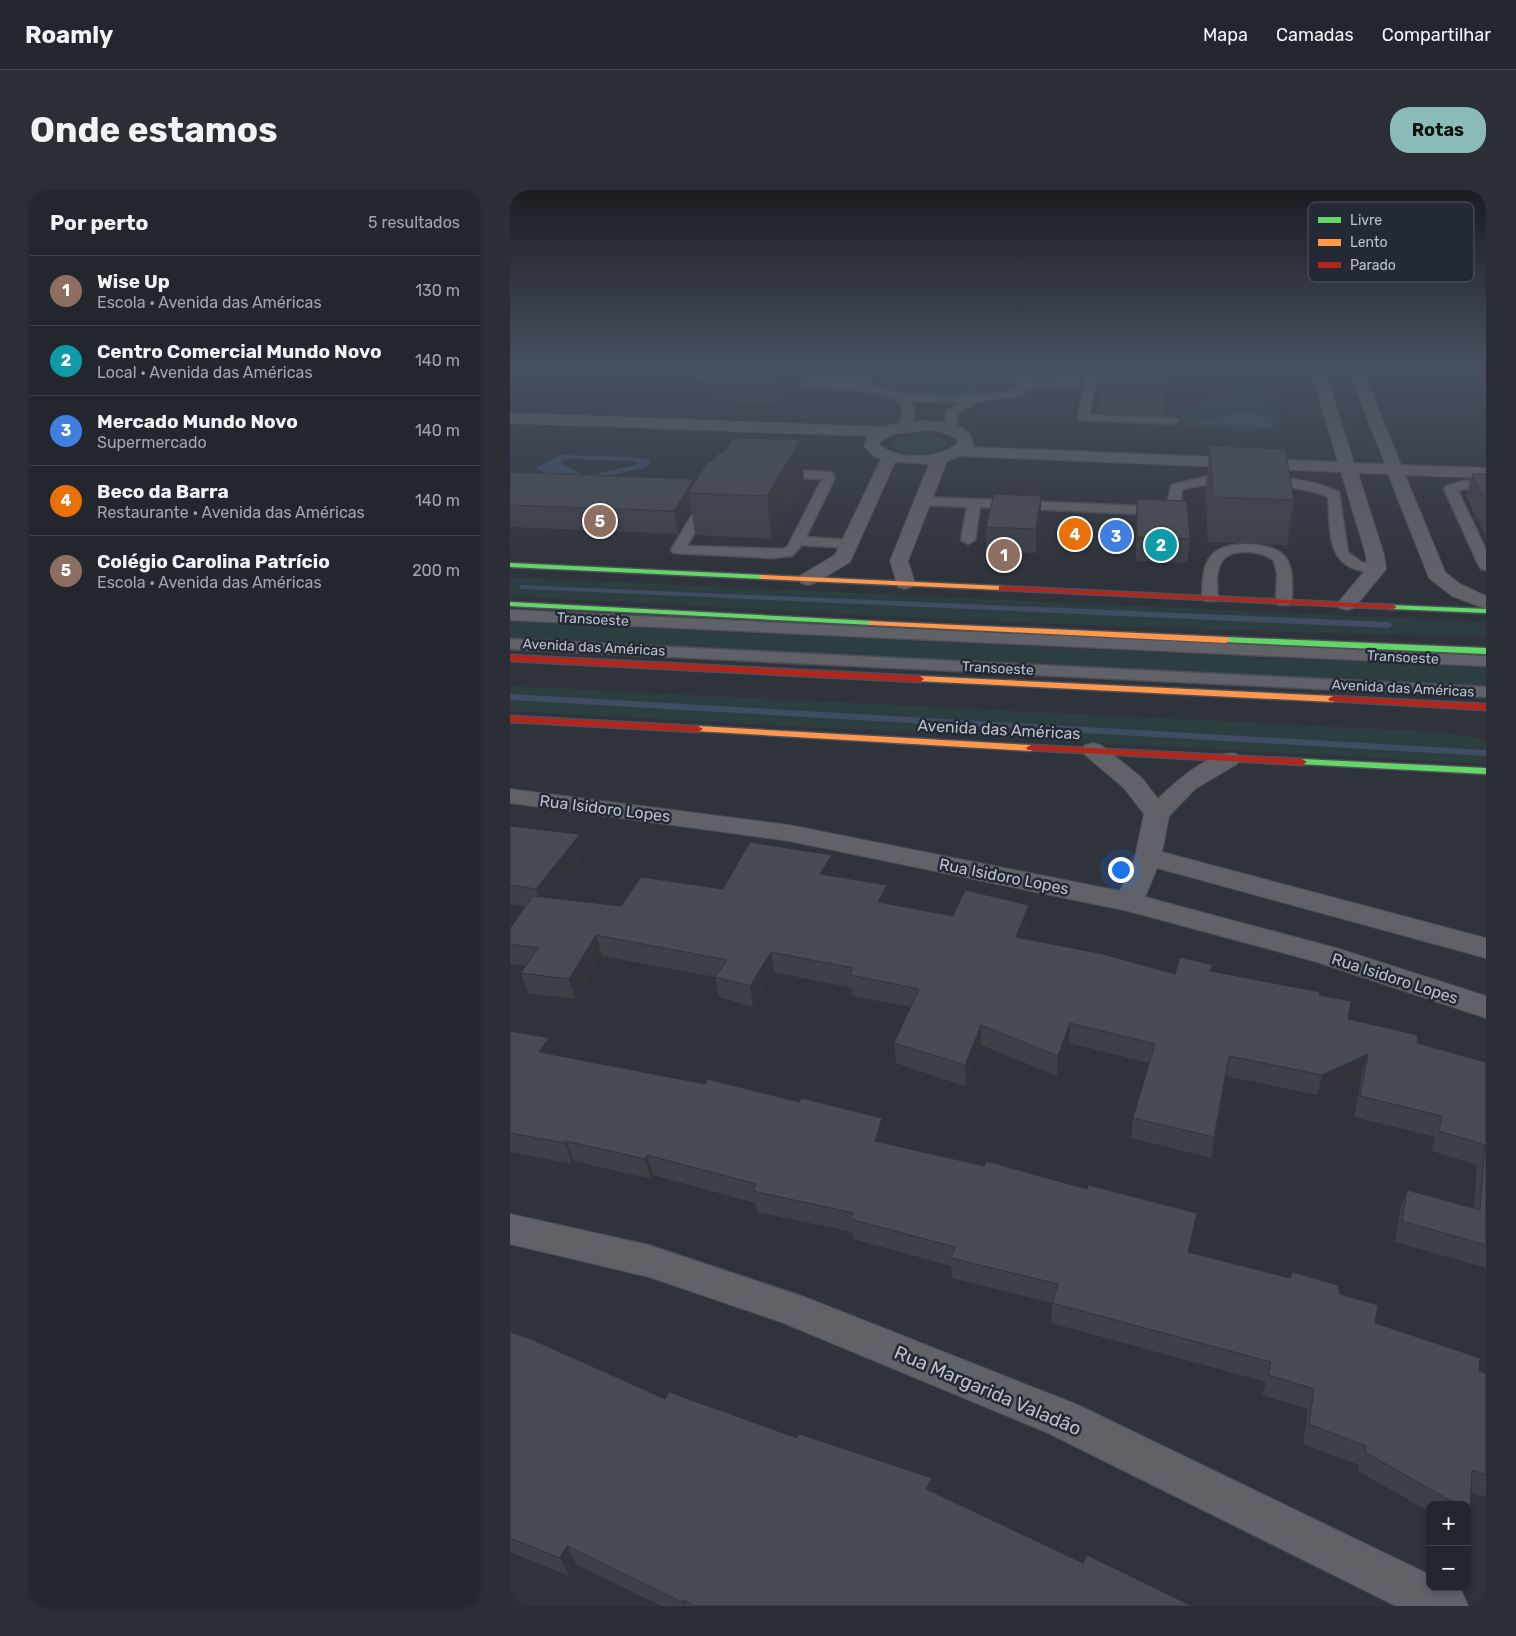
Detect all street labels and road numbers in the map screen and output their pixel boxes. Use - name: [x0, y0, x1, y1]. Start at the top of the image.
- street label: Transoeste: [557, 609, 629, 630]
- street label: Avenida das Américas: [522, 635, 666, 660]
- street label: Transoeste: [1367, 647, 1439, 668]
- street label: Transoeste: [962, 658, 1034, 679]
- street label: Avenida das Américas: [1331, 676, 1475, 701]
- street label: Avenida das Américas: [917, 716, 1081, 743]
- street label: Rua Isidoro Lopes: [538, 791, 671, 826]
- street label: Rua Isidoro Lopes: [937, 855, 1070, 898]
- street label: Rua Isidoro Lopes: [1329, 949, 1460, 1008]
- street label: Rua Margarida Valadão: [891, 1341, 1085, 1440]

